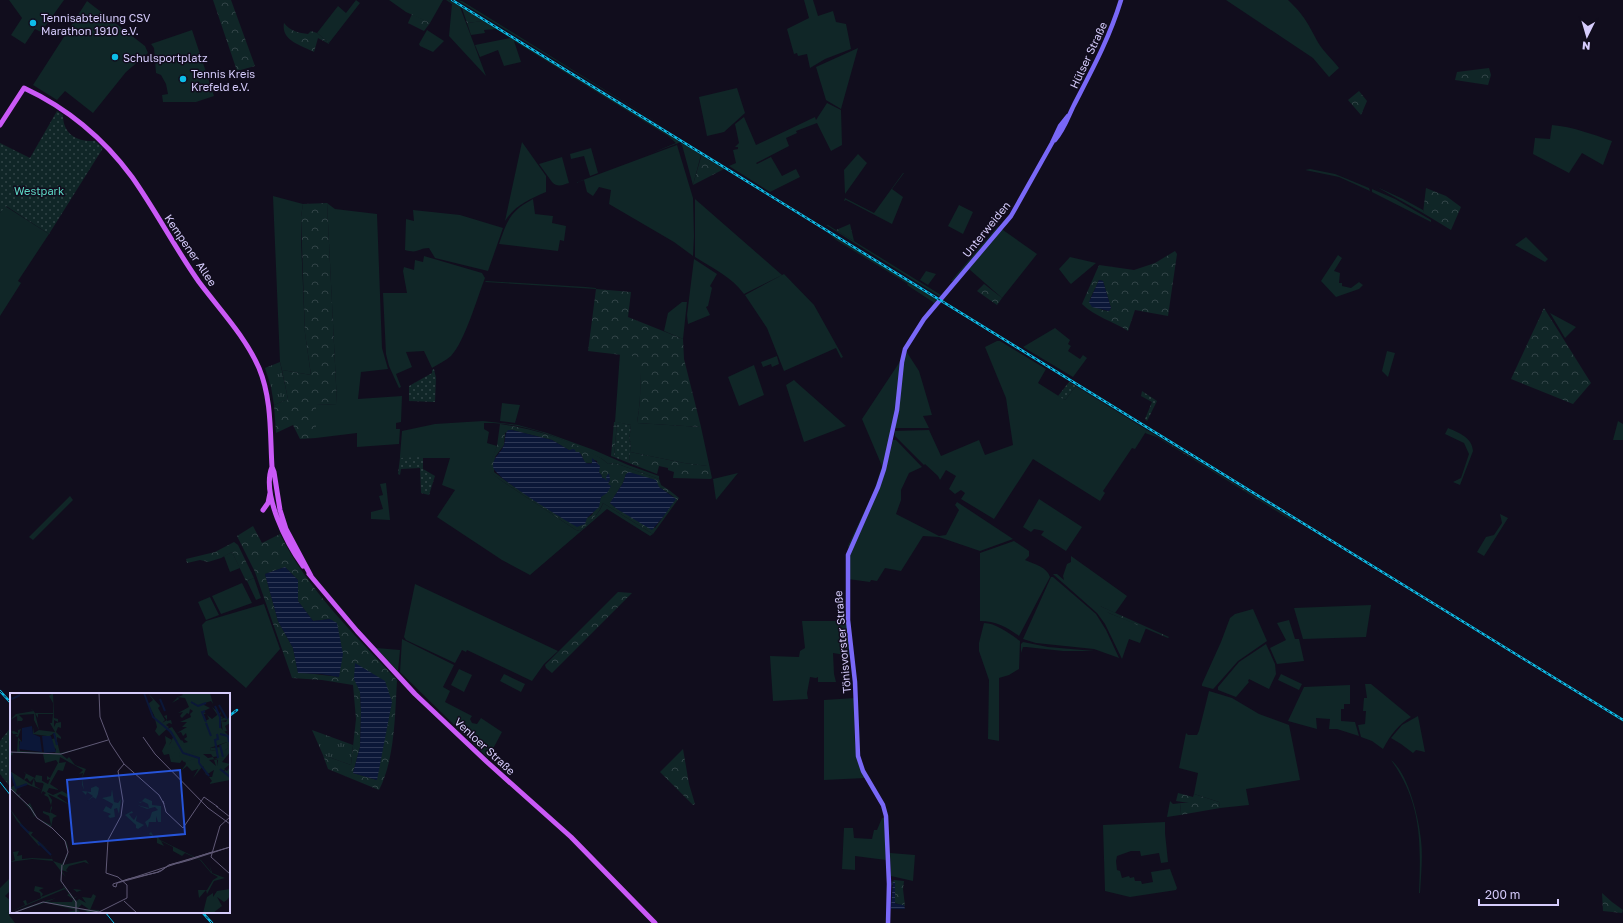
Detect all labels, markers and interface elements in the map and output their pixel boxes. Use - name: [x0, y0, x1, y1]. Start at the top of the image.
- place label: Tennisabteilung CSV Marathon 1910 e.V.: [41, 11, 151, 37]
- north arrow: [1567, 16, 1607, 56]
- marker: Tennisabteilung CSV Marathon 1910 e.V.: [28, 18, 38, 28]
- street label: Hülser Straße: [1067, 20, 1109, 90]
- text: N: [1581, 40, 1591, 53]
- place label: Schulsportplatz: [123, 51, 208, 64]
- marker: Schulsportplatz: [110, 52, 120, 62]
- place label: Tennis Kreis Krefeld e.V.: [191, 67, 255, 93]
- marker: Tennis Kreis Krefeld e.V.: [178, 74, 188, 84]
- park label: Westpark: [14, 184, 64, 197]
- street label: Unterweiden: [960, 198, 1012, 260]
- street label: Kempener Allee: [162, 212, 220, 288]
- street label: Tönisvorster Straße: [831, 590, 853, 694]
- inset map: [10, 693, 230, 913]
- street label: Venloer Straße: [452, 715, 518, 777]
- scale bar: [1479, 881, 1558, 907]
- text: 200 m: [1485, 887, 1520, 902]

